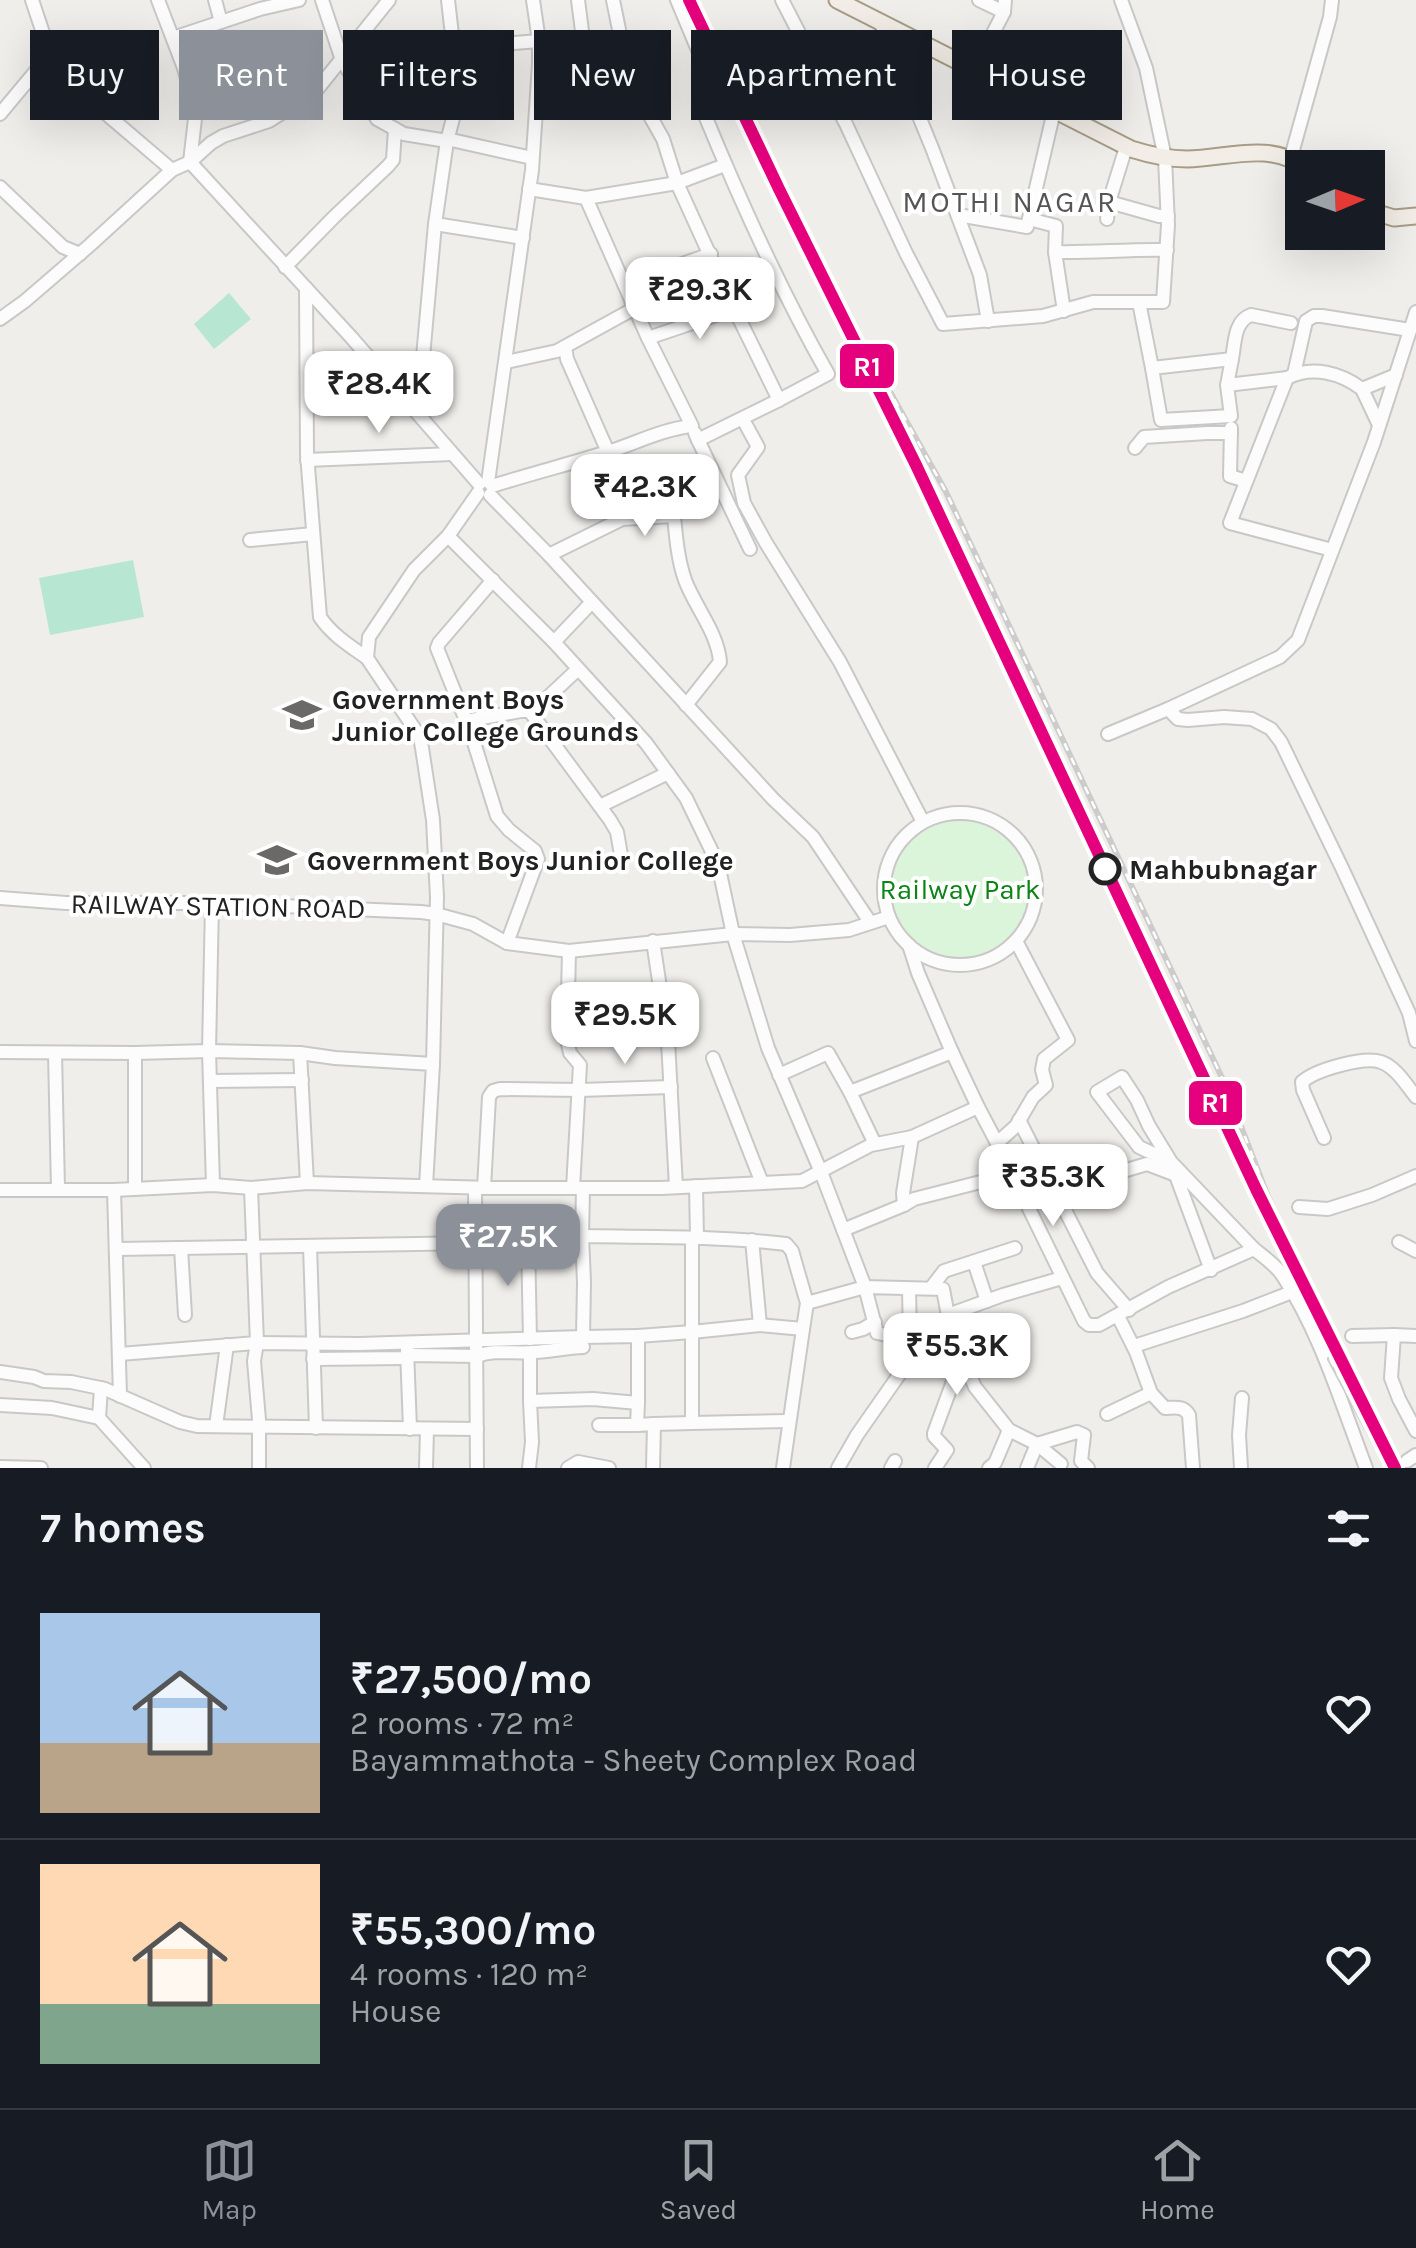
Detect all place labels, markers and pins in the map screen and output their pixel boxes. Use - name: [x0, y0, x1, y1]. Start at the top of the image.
- pin: ₹29.3K: [619, 257, 781, 342]
- pin: ₹28.4K: [298, 351, 460, 436]
- pin: ₹42.3K: [564, 454, 726, 539]
- place label: Government Boys Junior College Grounds: [332, 683, 639, 748]
- school or university icon: Government Boys Junior College Grounds: [281, 694, 323, 736]
- school or university icon: Government Boys Junior College: [256, 839, 298, 881]
- place label: Government Boys Junior College: [307, 844, 734, 877]
- place label: Mahbubnagar: [1129, 853, 1317, 886]
- marker: Mahbubnagar: [1090, 854, 1120, 884]
- pin: ₹29.5K: [544, 982, 706, 1067]
- pin: ₹35.3K: [972, 1144, 1134, 1229]
- pin: ₹27.5K: [427, 1204, 589, 1289]
- pin: ₹55.3K: [876, 1313, 1038, 1398]

